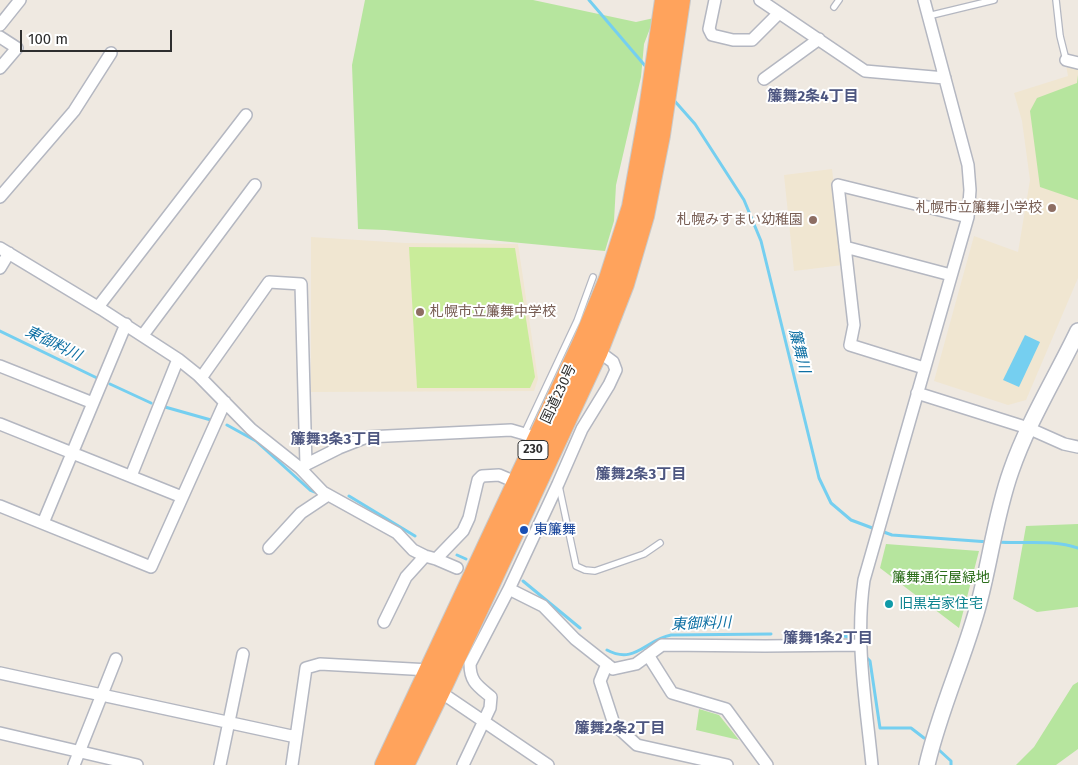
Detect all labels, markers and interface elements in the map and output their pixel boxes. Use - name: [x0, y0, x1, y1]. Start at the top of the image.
- scale bar: [22, 20, 175, 52]
- text: 100 m: [28, 30, 68, 48]
- district label: 簾舞2条4丁目: [767, 88, 859, 106]
- place label: 札幌市立簾舞小学校: [916, 200, 1042, 216]
- marker: 札幌市立簾舞小学校: [1046, 202, 1058, 214]
- place label: 札幌みすまい幼稚園: [677, 212, 803, 228]
- marker: 札幌みすまい幼稚園: [807, 214, 819, 226]
- place label: 札幌市立簾舞中学校: [430, 304, 556, 320]
- marker: 札幌市立簾舞中学校: [414, 306, 426, 318]
- water label: 東御料川: [22, 323, 84, 365]
- water label: 簾舞川: [785, 327, 813, 375]
- street label: 国道230号: [538, 362, 580, 426]
- district label: 簾舞3条3丁目: [291, 431, 381, 449]
- road number: 230: [518, 440, 548, 460]
- district label: 簾舞2条3丁目: [596, 466, 686, 484]
- place label: 東簾舞: [534, 522, 576, 538]
- marker: 東簾舞: [518, 524, 530, 536]
- park label: 簾舞通行屋緑地: [892, 570, 990, 586]
- place label: 旧黒岩家住宅: [899, 596, 983, 612]
- marker: 旧黒岩家住宅: [883, 598, 895, 610]
- water label: 東御料川: [671, 614, 731, 634]
- district label: 簾舞1条2丁目: [783, 630, 873, 648]
- district label: 簾舞2条2丁目: [575, 720, 665, 738]

